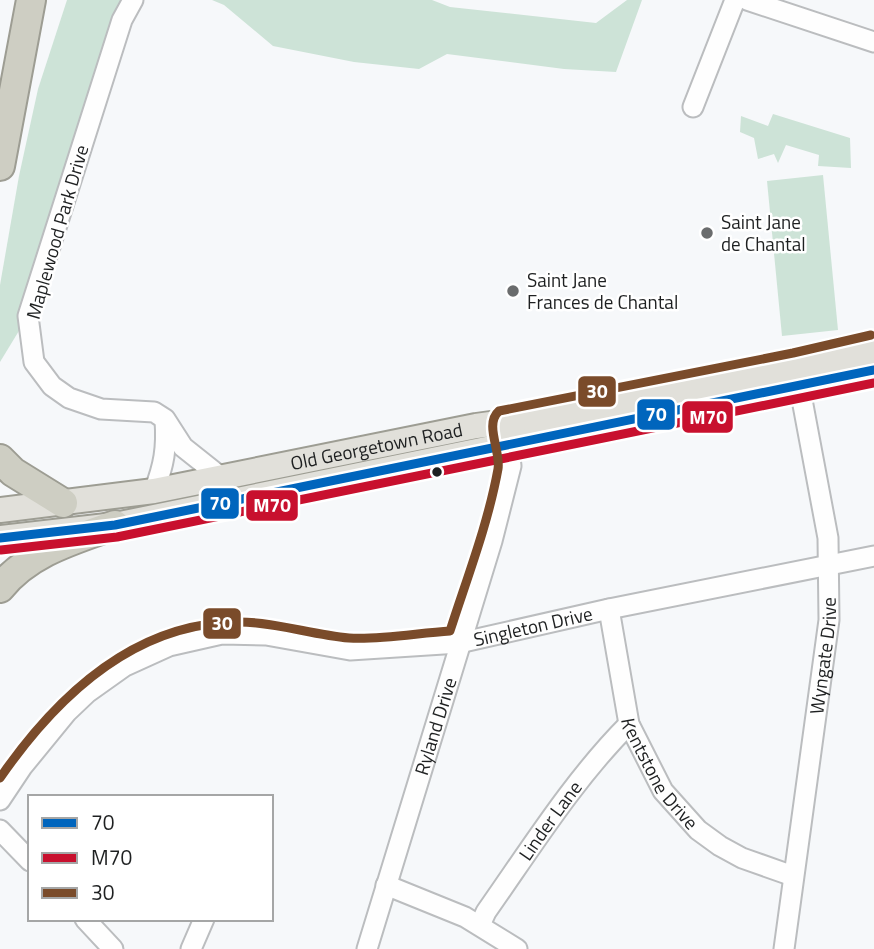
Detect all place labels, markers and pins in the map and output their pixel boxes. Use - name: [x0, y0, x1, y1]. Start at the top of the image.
- place label: Saint Jane de Chantal: [721, 207, 806, 258]
- marker: Saint Jane de Chantal: [699, 225, 715, 241]
- place label: Saint Jane Frances de Chantal: [527, 265, 678, 316]
- marker: Saint Jane Frances de Chantal: [505, 283, 521, 299]
- unlabelled marker: [430, 465, 444, 479]

